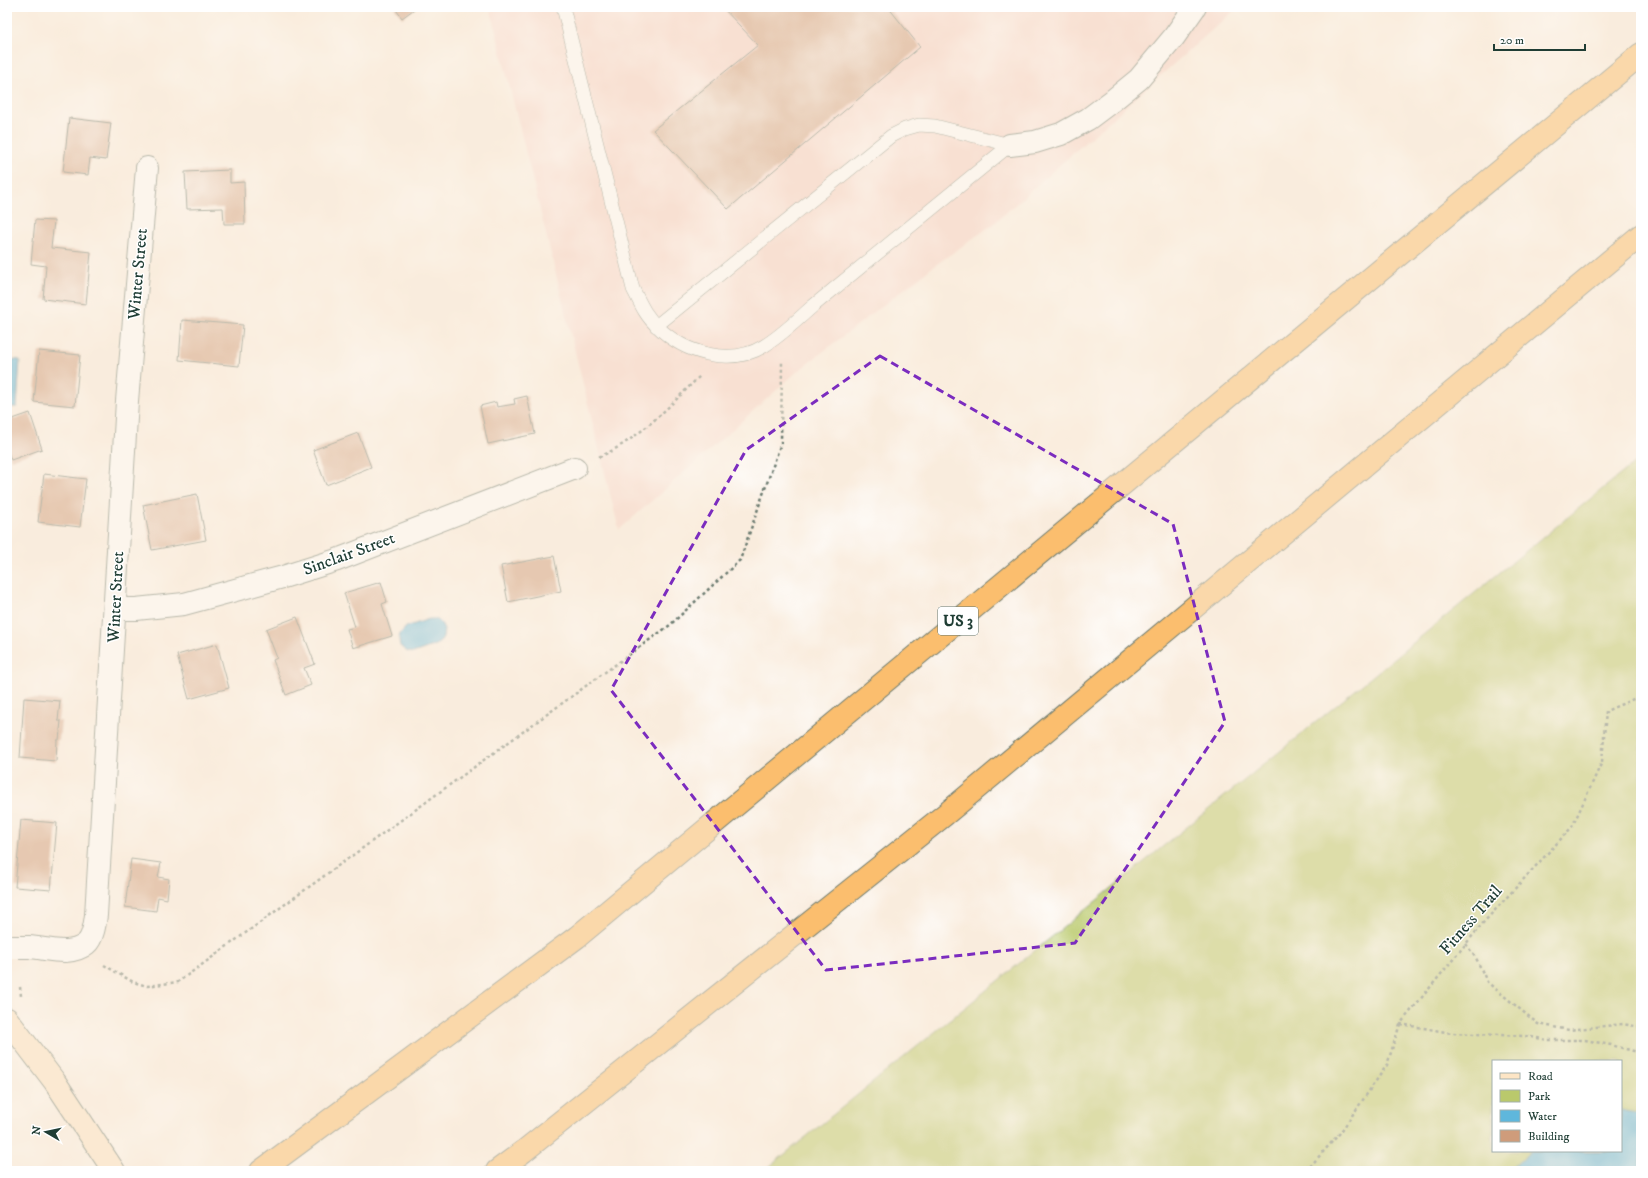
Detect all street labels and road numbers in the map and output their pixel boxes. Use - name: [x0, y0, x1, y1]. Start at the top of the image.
- street label: Winter Street: [123, 227, 153, 321]
- street label: Sinclair Street: [300, 527, 399, 581]
- street label: Winter Street: [103, 550, 129, 644]
- road number: US 3: [938, 607, 978, 635]
- street label: Fitness Trail: [1435, 881, 1507, 959]

